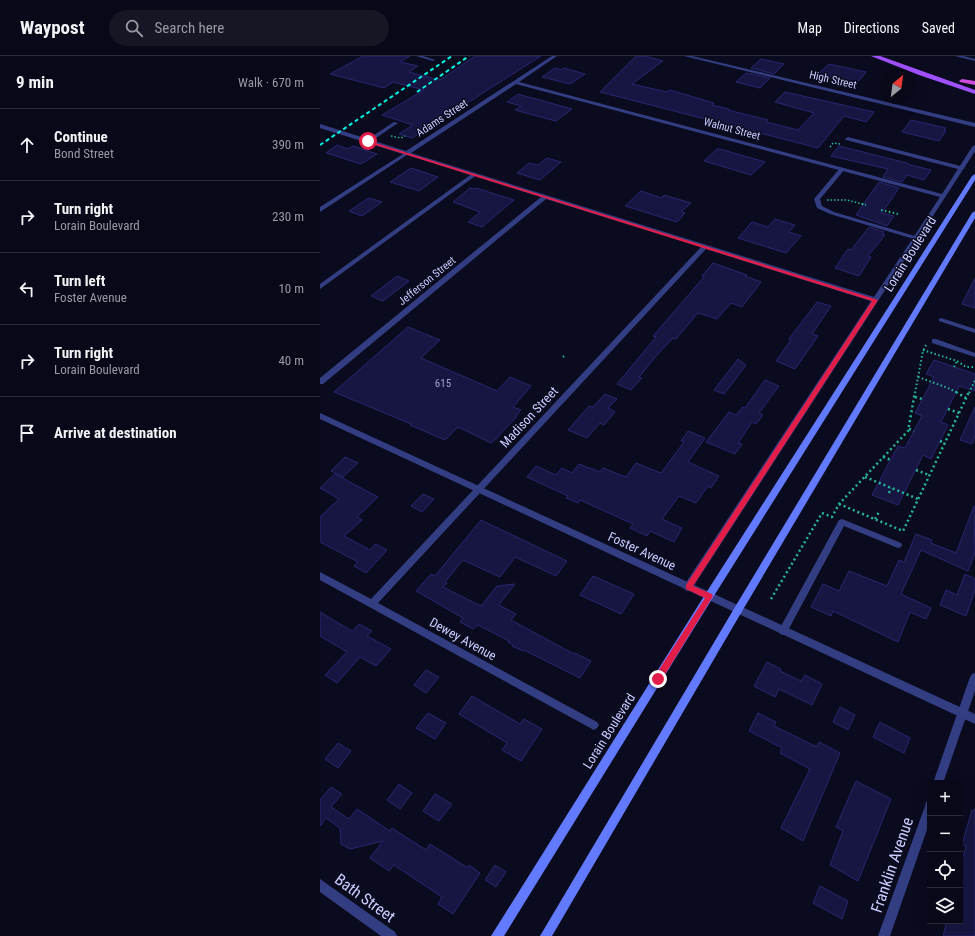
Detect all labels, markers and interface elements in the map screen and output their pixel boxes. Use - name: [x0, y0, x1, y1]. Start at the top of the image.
- search box: [109, 10, 389, 46]
- text: Waypost: [20, 16, 85, 39]
- icon: search: [123, 17, 145, 39]
- text: Search here: [155, 19, 224, 37]
- text: Map: [798, 20, 822, 36]
- text: Directions: [844, 20, 900, 36]
- text: Saved: [922, 20, 955, 36]
- street label: High Street: [808, 68, 858, 92]
- north arrow: [879, 68, 915, 104]
- text: 9 min: [16, 72, 54, 92]
- text: Walk · 670 m: [238, 75, 304, 90]
- street label: Adams Street: [414, 97, 470, 139]
- street label: Walnut Street: [702, 115, 762, 143]
- text: Continue: [54, 128, 108, 146]
- route start: [359, 132, 377, 150]
- icon: ahead: [16, 134, 38, 156]
- text: 390 m: [272, 137, 304, 152]
- text: Bond Street: [54, 146, 114, 161]
- text: Turn right: [54, 200, 113, 218]
- icon: right: [16, 206, 38, 228]
- text: 230 m: [272, 209, 304, 224]
- street label: Lorain Boulevard: [881, 214, 939, 294]
- text: Lorain Boulevard: [54, 218, 140, 233]
- street label: Jefferson Street: [396, 254, 458, 308]
- text: Turn left: [54, 272, 105, 290]
- icon: left: [16, 278, 38, 300]
- text: 10 m: [278, 281, 304, 296]
- text: Foster Avenue: [54, 290, 127, 305]
- text: Turn right: [54, 344, 113, 362]
- icon: right: [16, 350, 38, 372]
- text: 40 m: [278, 353, 304, 368]
- text: Lorain Boulevard: [54, 362, 140, 377]
- house number: 615: [435, 377, 451, 390]
- street label: Madison Street: [497, 383, 561, 451]
- icon: arrive: [16, 422, 38, 444]
- text: Arrive at destination: [54, 424, 177, 442]
- street label: Foster Avenue: [606, 529, 678, 573]
- street label: Dewey Avenue: [427, 615, 499, 663]
- route end: [649, 670, 667, 688]
- street label: Lorain Boulevard: [580, 691, 638, 771]
- map controls: [927, 780, 963, 924]
- button: +: [927, 780, 963, 816]
- street label: Franklin Avenue: [867, 815, 917, 915]
- button: −: [927, 816, 963, 852]
- button: locate: [927, 852, 963, 888]
- street label: Bath Street: [331, 870, 399, 926]
- button: layers: [927, 888, 963, 924]

